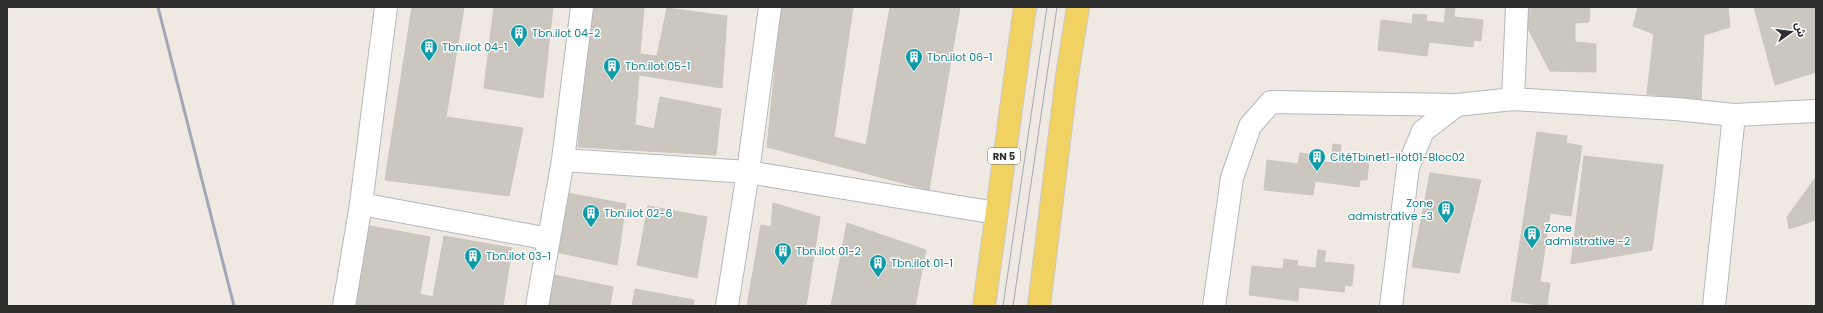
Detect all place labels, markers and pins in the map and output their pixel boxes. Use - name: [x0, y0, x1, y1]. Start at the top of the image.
- building icon: Tbn.ilot 04-2: [509, 23, 529, 48]
- place label: Tbn.ilot 04-2: [532, 25, 600, 41]
- building icon: Tbn.ilot 04-1: [419, 37, 439, 62]
- place label: Tbn.ilot 04-1: [442, 39, 508, 55]
- building icon: Tbn.ilot 06-1: [904, 47, 924, 72]
- place label: Tbn.ilot 06-1: [927, 49, 993, 65]
- building icon: Tbn.ilot 05-1: [602, 56, 622, 81]
- place label: Tbn.ilot 05-1: [625, 58, 691, 74]
- building icon: CitéTbinet1-ilot01-Bloc02: [1307, 147, 1327, 172]
- place label: CitéTbinet1-ilot01-Bloc02: [1330, 149, 1465, 165]
- place label: Zone admistrative -3: [1348, 195, 1433, 224]
- building icon: Zone admistrative -3: [1436, 199, 1456, 224]
- building icon: Tbn.ilot 02-6: [581, 203, 601, 228]
- place label: Tbn.ilot 02-6: [604, 205, 672, 221]
- place label: Zone admistrative -2: [1545, 220, 1630, 249]
- building icon: Zone admistrative -2: [1522, 224, 1542, 249]
- building icon: Tbn.ilot 01-2: [773, 241, 793, 266]
- place label: Tbn.ilot 01-2: [796, 243, 861, 259]
- building icon: Tbn.ilot 03-1: [463, 246, 483, 271]
- place label: Tbn.ilot 03-1: [486, 248, 551, 264]
- building icon: Tbn.ilot 01-1: [868, 253, 888, 278]
- place label: Tbn.ilot 01-1: [891, 255, 953, 271]

